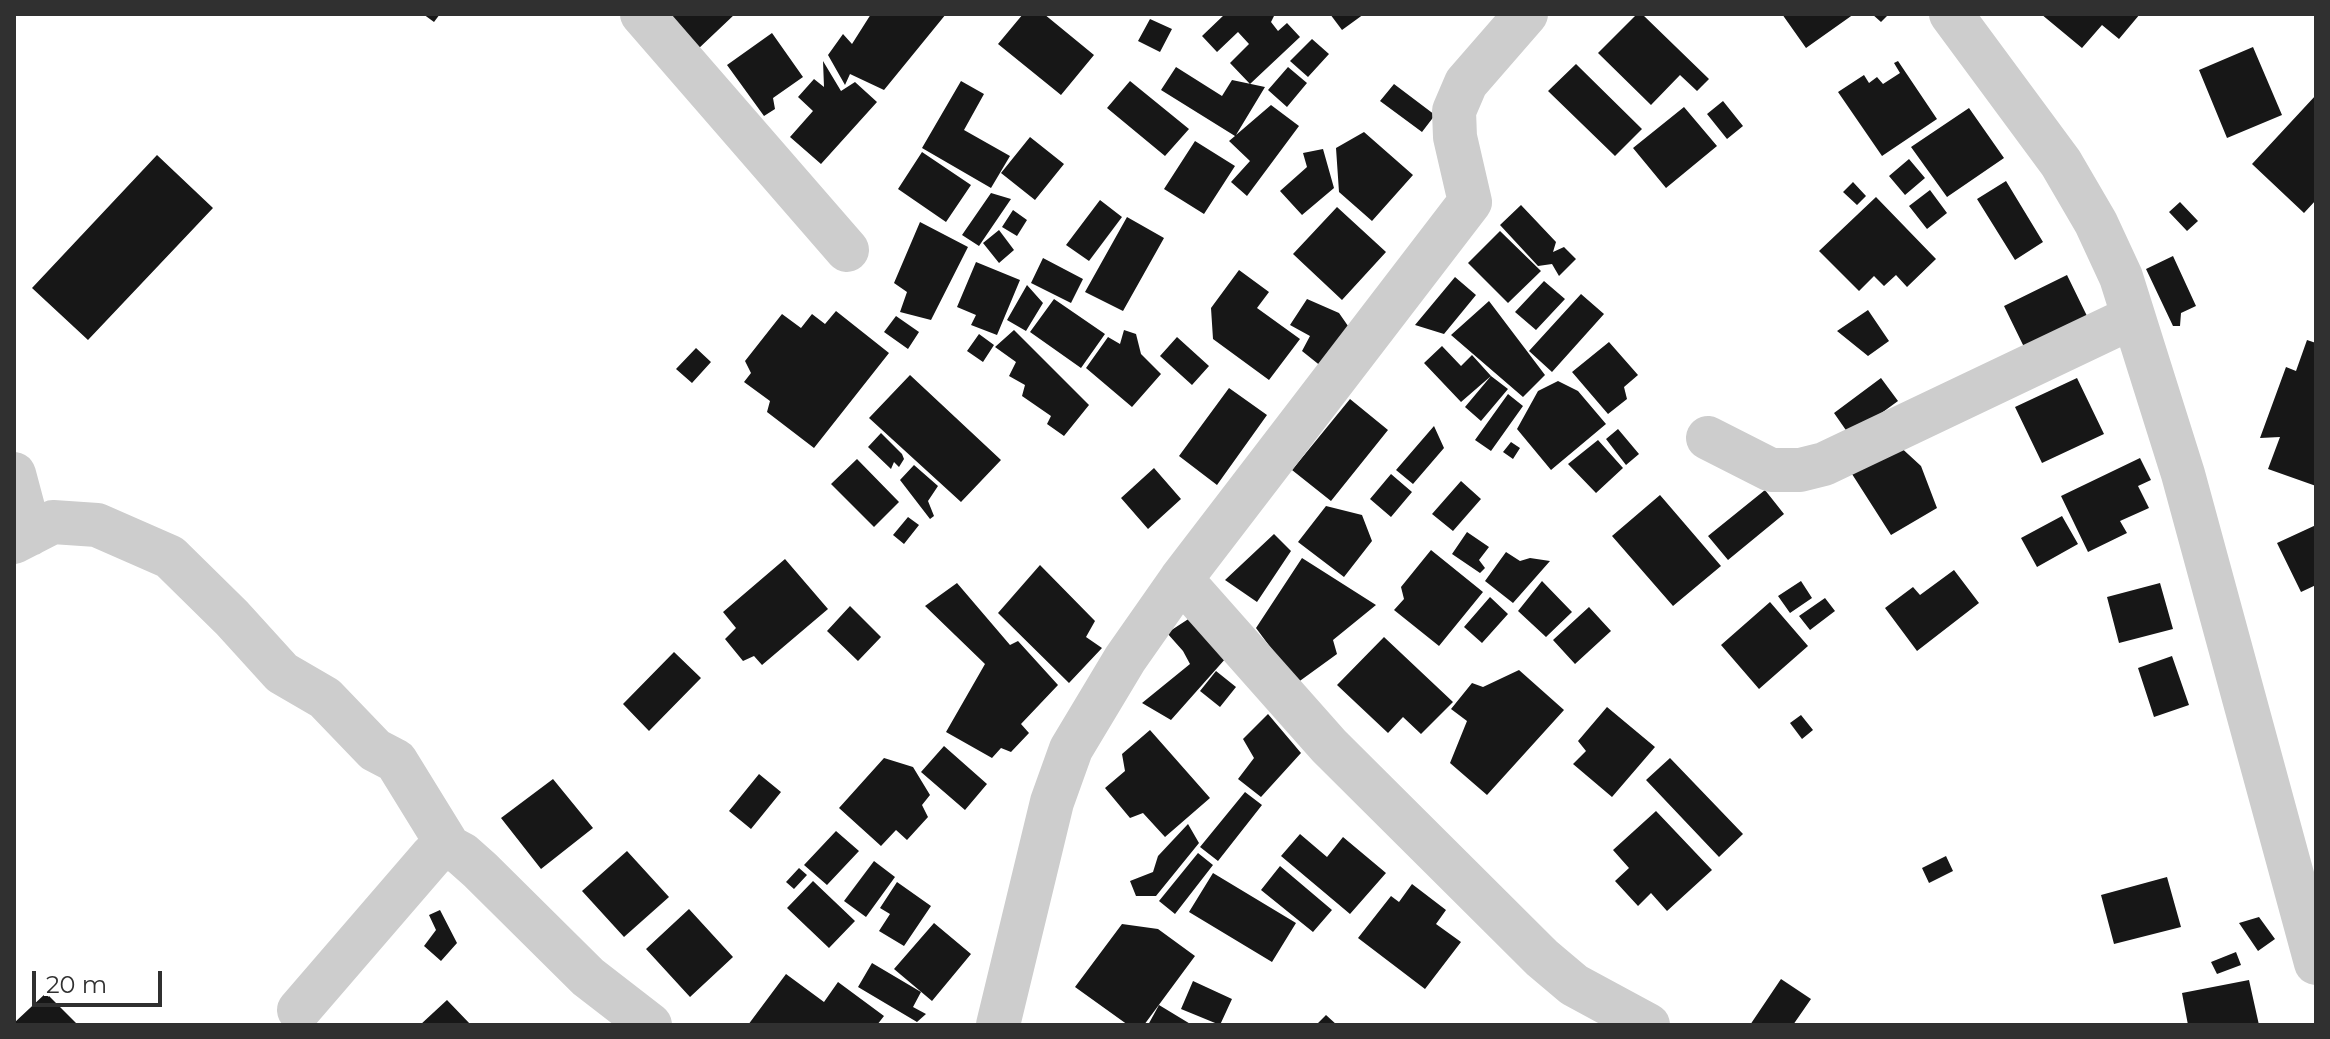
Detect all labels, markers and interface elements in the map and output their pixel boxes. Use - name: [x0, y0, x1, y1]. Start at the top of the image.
- scale bar: [36, 955, 166, 1005]
- text: 20 m: [46, 970, 107, 999]

